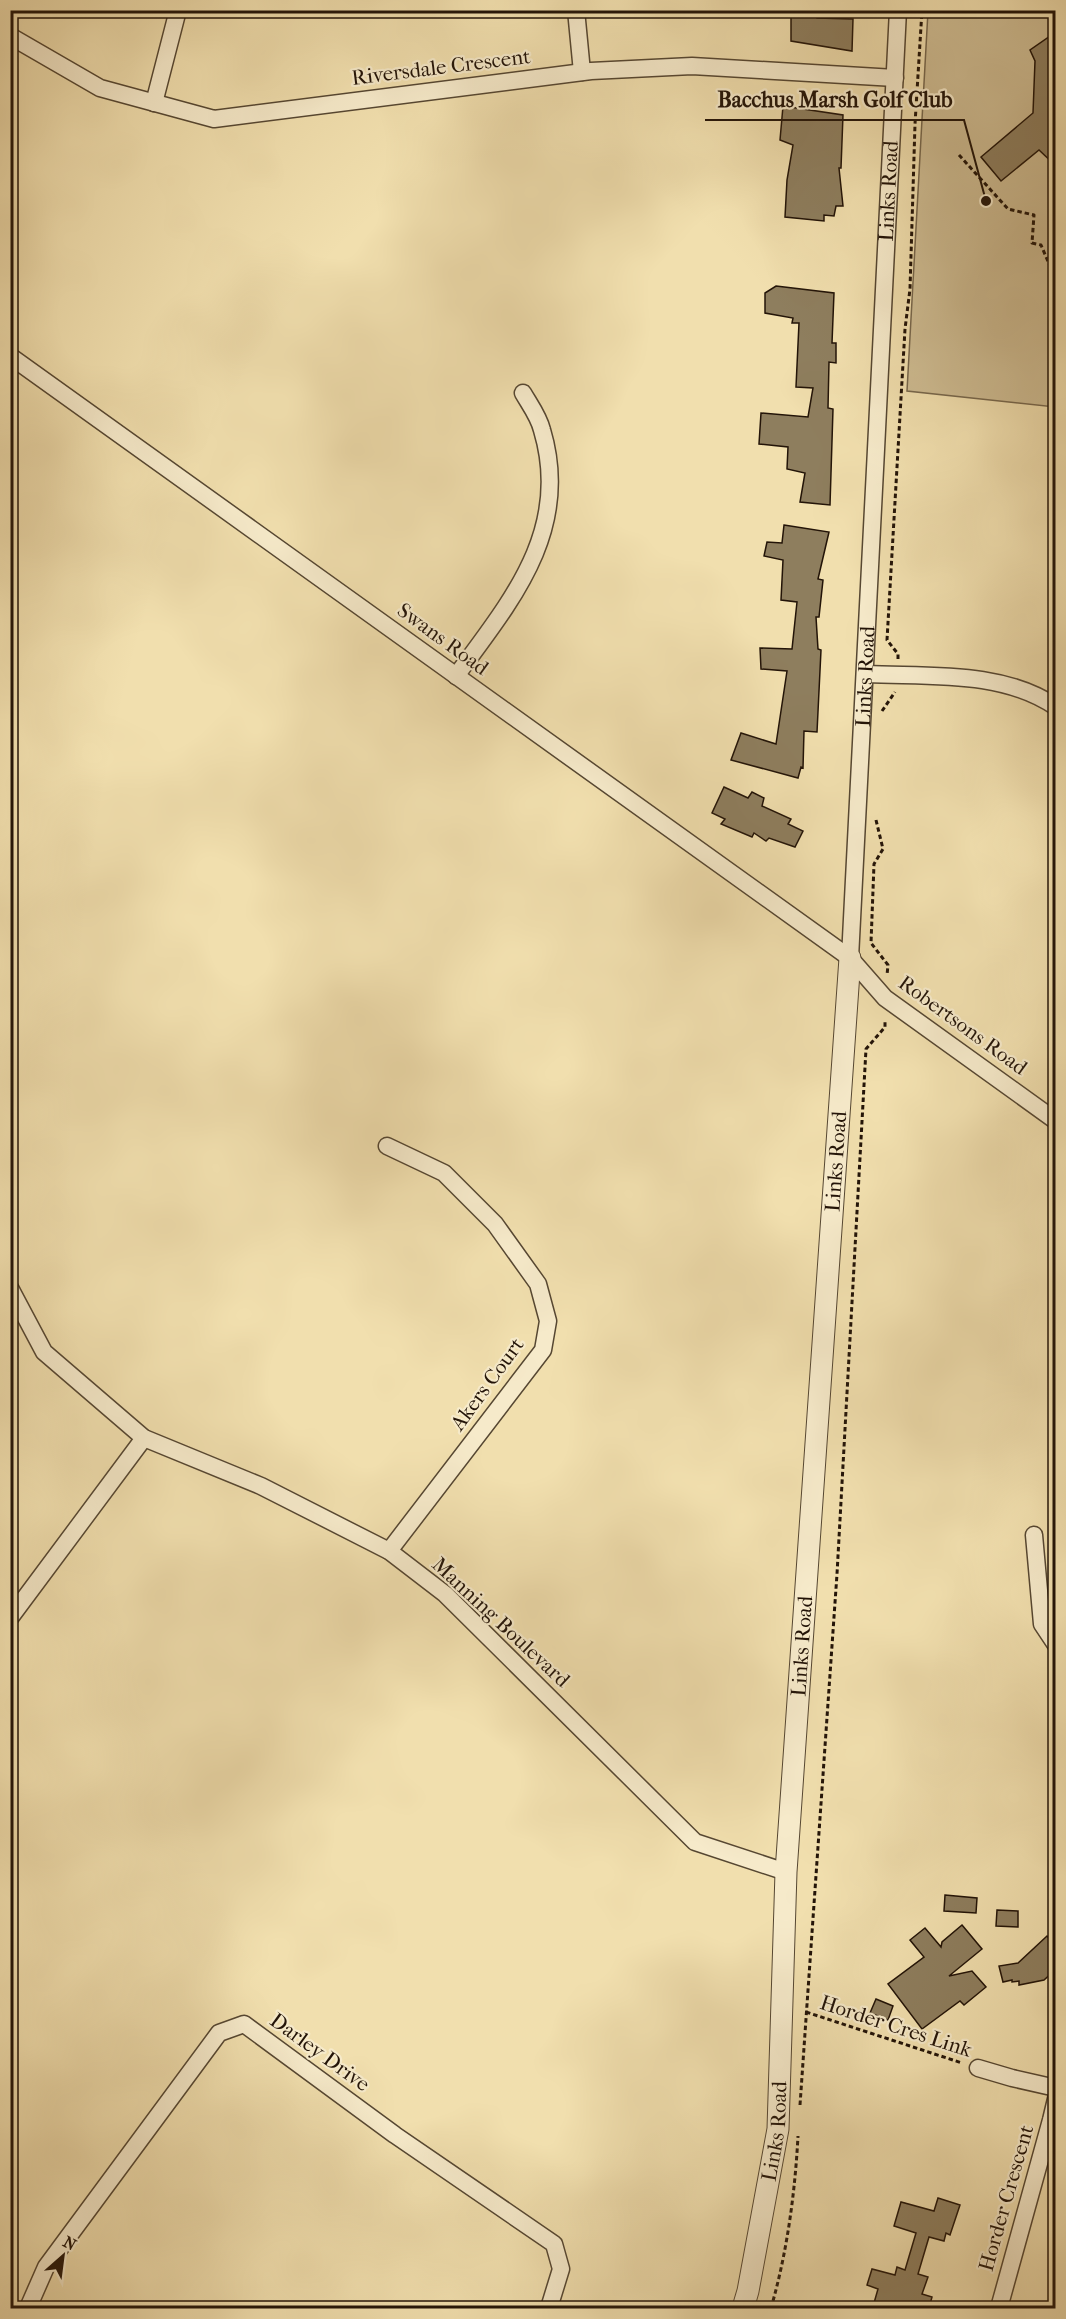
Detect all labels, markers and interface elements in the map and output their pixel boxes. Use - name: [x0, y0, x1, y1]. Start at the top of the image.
- street label: Riversdale Crescent: [350, 44, 532, 90]
- callout: Bacchus Marsh Golf Club: [705, 80, 964, 120]
- text: Bacchus Marsh Golf Club: [717, 87, 953, 113]
- street label: Links Road: [874, 139, 903, 242]
- street label: Swans Road: [393, 598, 494, 680]
- street label: Links Road: [851, 625, 880, 727]
- street label: Robertsons Road: [894, 970, 1032, 1080]
- street label: Links Road: [820, 1110, 851, 1212]
- street label: Akers Court: [445, 1333, 529, 1436]
- street label: Manning Boulevard: [427, 1552, 575, 1692]
- street label: Links Road: [786, 1594, 817, 1697]
- street label: Horder Cres Link: [817, 1990, 975, 2062]
- street label: Darley Drive: [266, 2008, 374, 2096]
- street label: Links Road: [757, 2080, 792, 2183]
- street label: Horder Crescent: [974, 2122, 1038, 2274]
- north arrow: [33, 2226, 93, 2286]
- text: N: [60, 2232, 80, 2255]

